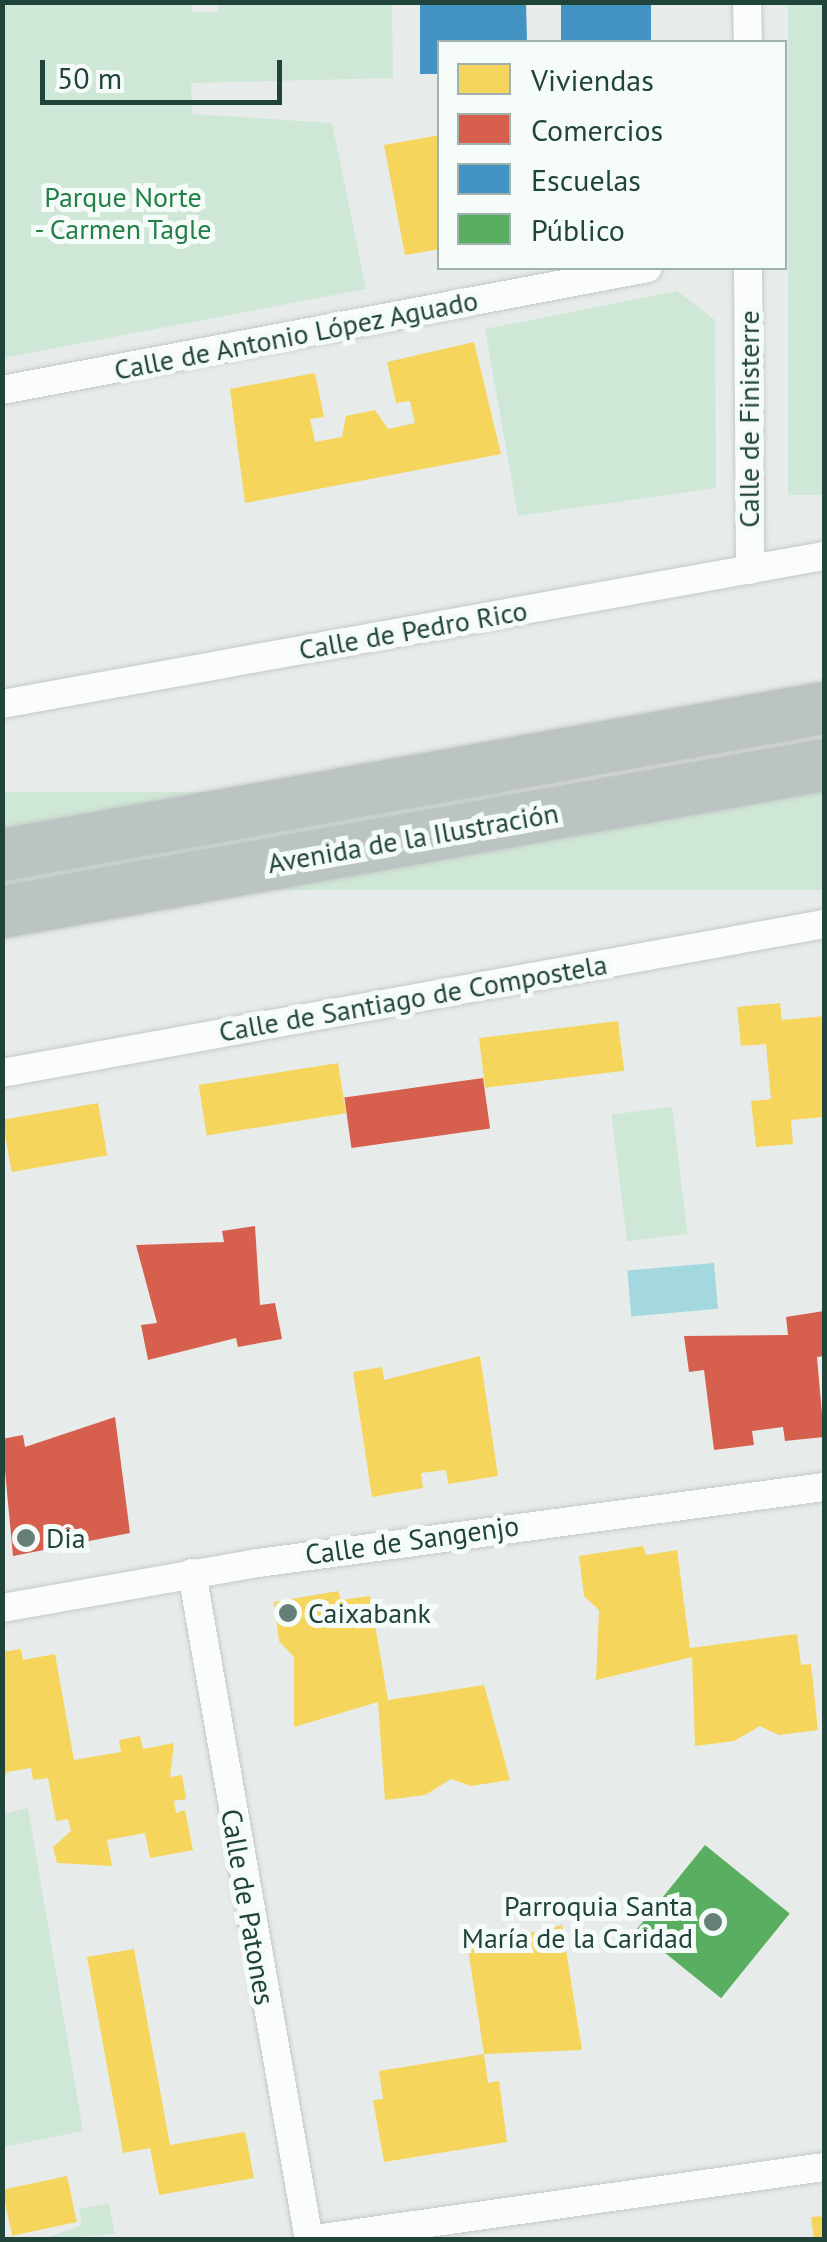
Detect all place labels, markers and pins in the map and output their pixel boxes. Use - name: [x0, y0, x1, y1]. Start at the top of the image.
- place label: Dia: [46, 1521, 86, 1555]
- marker: Dia: [15, 1527, 37, 1549]
- place label: Caixabank: [308, 1596, 431, 1630]
- marker: Caixabank: [277, 1602, 299, 1624]
- place label: Parroquia Santa María de la Caridad: [462, 1889, 693, 1955]
- marker: Parroquia Santa María de la Caridad: [702, 1911, 724, 1933]

